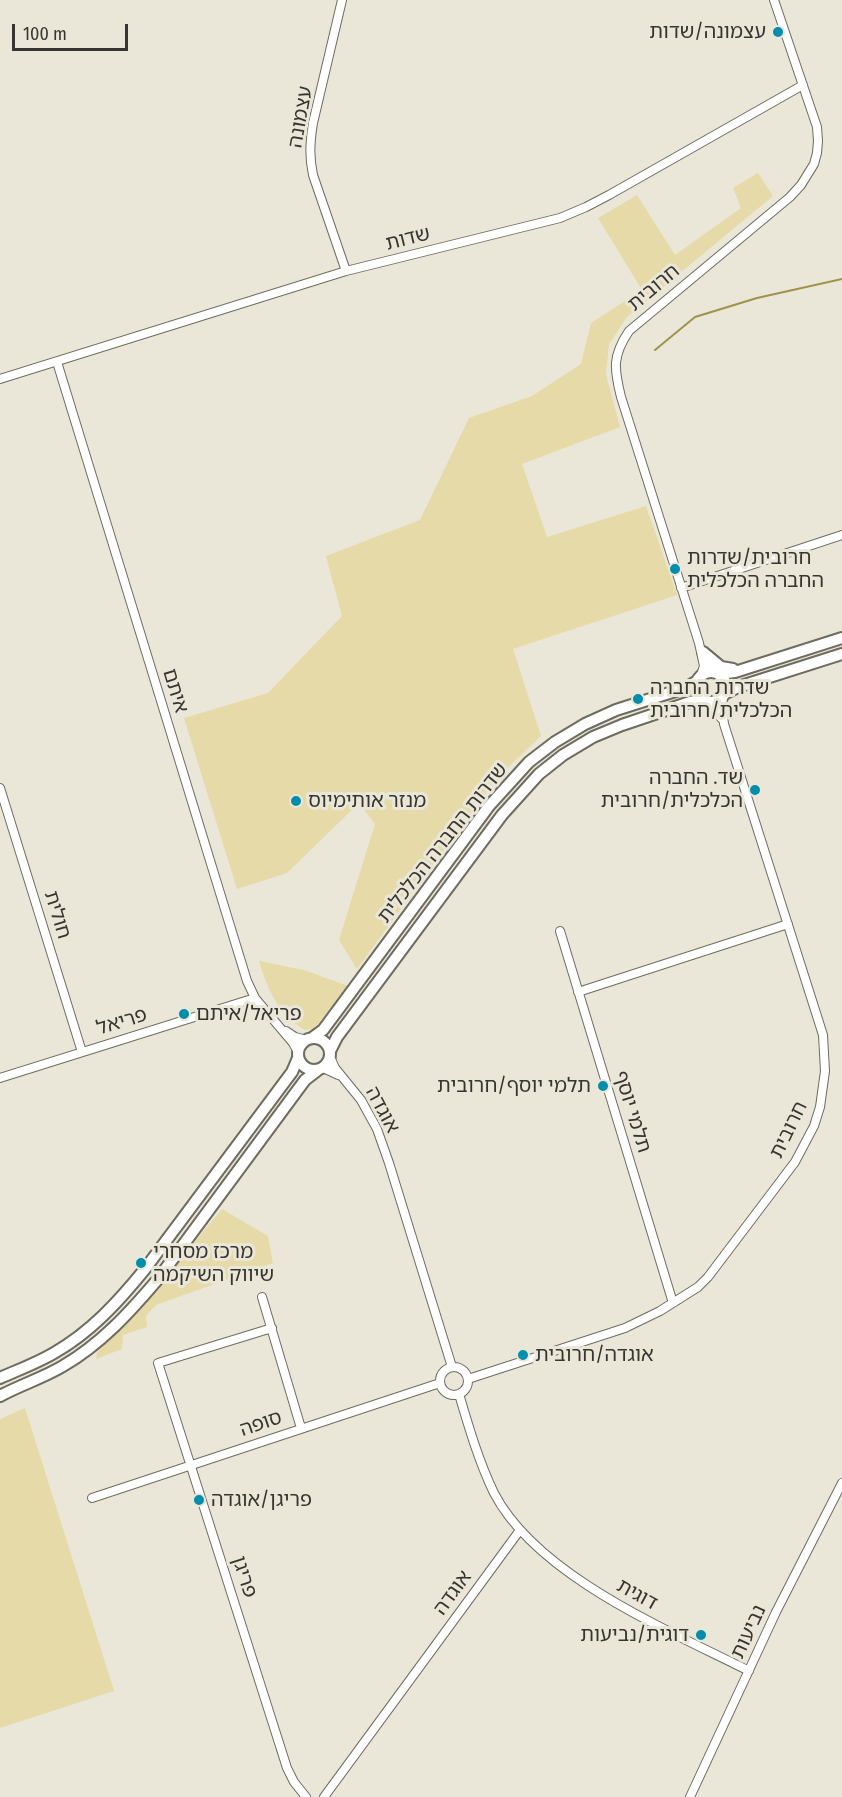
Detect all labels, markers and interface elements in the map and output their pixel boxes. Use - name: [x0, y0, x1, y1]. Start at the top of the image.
- scale bar: [15, 12, 130, 50]
- place label: עצמונה/שדות: [649, 20, 766, 44]
- text: 100 m: [23, 23, 67, 45]
- marker: עצמונה/שדות: [771, 25, 785, 39]
- street label: עצמונה: [284, 84, 318, 150]
- street label: שדות: [383, 222, 433, 256]
- street label: חרובית: [623, 259, 685, 317]
- place label: חרובית/שדרות החברה הכלכלית: [687, 546, 824, 593]
- marker: חרובית/שדרות החברה הכלכלית: [668, 562, 682, 576]
- street label: איתם: [157, 666, 193, 716]
- place label: שדרות החברה הכלכלית/חרובית: [650, 676, 792, 723]
- marker: שדרות החברה הכלכלית/חרובית: [631, 692, 645, 706]
- street label: שדרות החברה הכלכלית: [373, 758, 513, 928]
- place label: שד. החברה הכלכלית/חרובית: [601, 766, 743, 813]
- marker: שד. החברה הכלכלית/חרובית: [748, 783, 762, 797]
- place label: מנזר אותימיוס: [308, 789, 426, 813]
- marker: מנזר אותימיוס: [289, 794, 303, 808]
- street label: חולית: [38, 888, 76, 942]
- place label: פריאל/איתם: [196, 1002, 302, 1026]
- street label: פריאל: [94, 1003, 150, 1041]
- marker: פריאל/איתם: [177, 1007, 191, 1021]
- street label: תלמי יוסף: [608, 1068, 656, 1156]
- place label: תלמי יוסף/חרובית: [437, 1074, 591, 1098]
- marker: תלמי יוסף/חרובית: [596, 1079, 610, 1093]
- street label: אוגדה: [360, 1083, 404, 1137]
- street label: חרובית: [765, 1098, 813, 1162]
- place label: מרכז מסחרי שיווק השיקמה: [153, 1240, 274, 1287]
- marker: מרכז מסחרי שיווק השיקמה: [134, 1256, 148, 1270]
- place label: אוגדה/חרובית: [535, 1343, 654, 1367]
- marker: אוגדה/חרובית: [516, 1348, 530, 1362]
- street label: סופה: [237, 1406, 285, 1442]
- place label: פריגן/אוגדה: [211, 1488, 312, 1512]
- marker: פריגן/אוגדה: [192, 1493, 206, 1507]
- street label: פריגן: [226, 1553, 262, 1601]
- street label: אוגדה: [429, 1566, 477, 1620]
- street label: דוגית: [612, 1574, 662, 1616]
- street label: נביעות: [726, 1601, 772, 1663]
- place label: דוגית/נביעות: [580, 1623, 689, 1647]
- marker: דוגית/נביעות: [694, 1628, 708, 1642]

